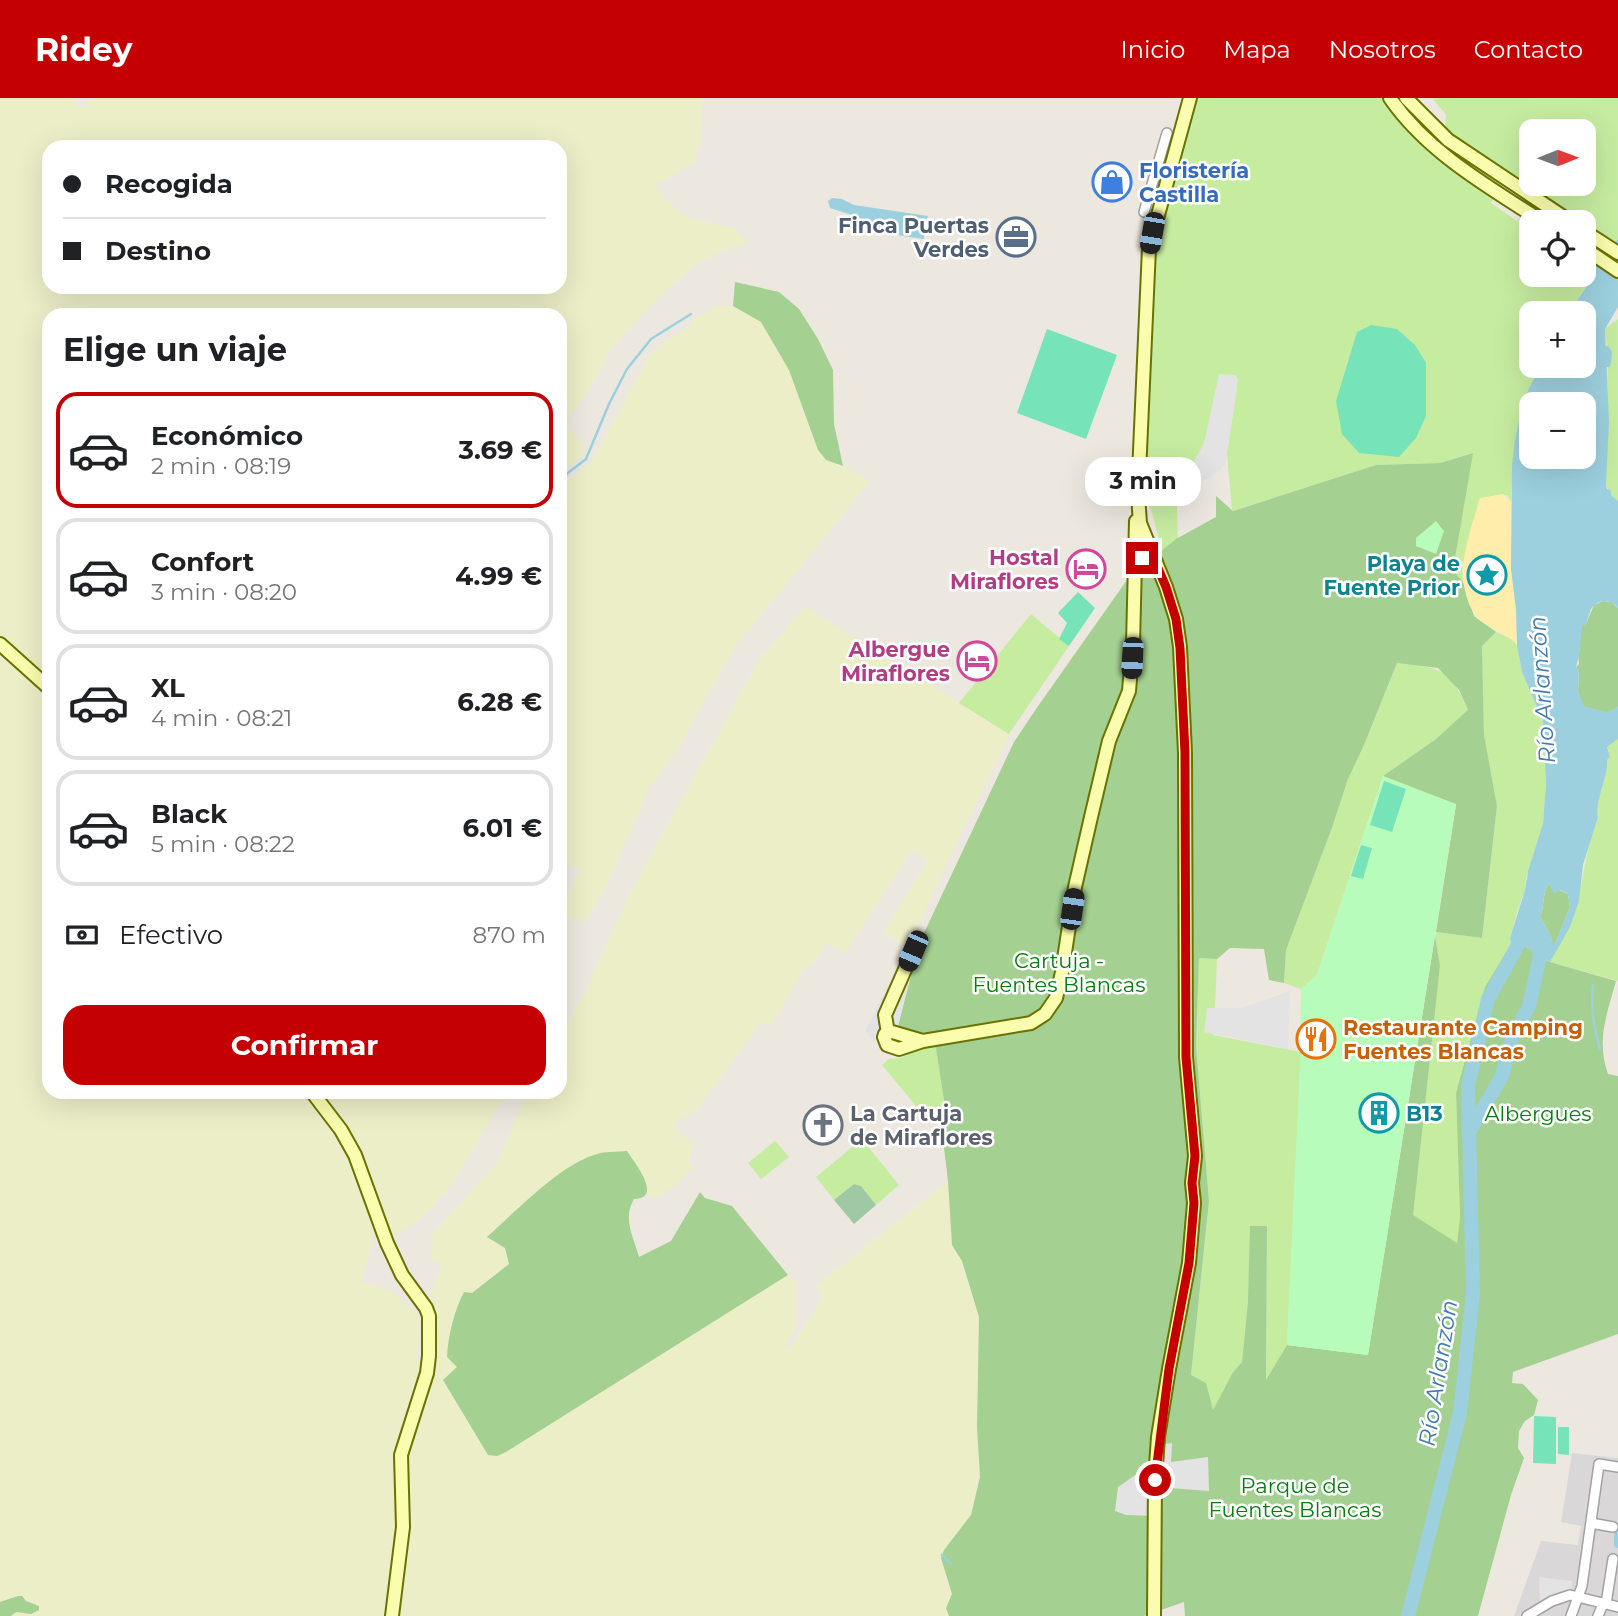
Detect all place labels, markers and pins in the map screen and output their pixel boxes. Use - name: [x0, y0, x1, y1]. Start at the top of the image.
- place label: Floristería Castilla: [1139, 158, 1249, 207]
- shop icon: Floristería Castilla: [1091, 161, 1133, 203]
- place label: Finca Puertas Verdes: [838, 213, 989, 262]
- office icon: Finca Puertas Verdes: [995, 216, 1037, 258]
- place label: Hostal Miraflores: [950, 545, 1059, 594]
- hotel icon: Hostal Miraflores: [1065, 548, 1107, 590]
- place label: Playa de Fuente Prior: [1323, 551, 1460, 600]
- place icon: Playa de Fuente Prior: [1466, 554, 1508, 596]
- place label: Albergue Miraflores: [841, 637, 950, 686]
- hotel icon: Albergue Miraflores: [956, 640, 998, 682]
- place label: Restaurante Camping Fuentes Blancas: [1343, 1015, 1583, 1064]
- restaurant icon: Restaurante Camping Fuentes Blancas: [1295, 1018, 1337, 1060]
- building icon: B13: [1358, 1092, 1400, 1134]
- place label: La Cartuja de Miraflores: [850, 1101, 993, 1150]
- place label: B13: [1406, 1101, 1443, 1126]
- church icon: La Cartuja de Miraflores: [802, 1104, 844, 1146]

